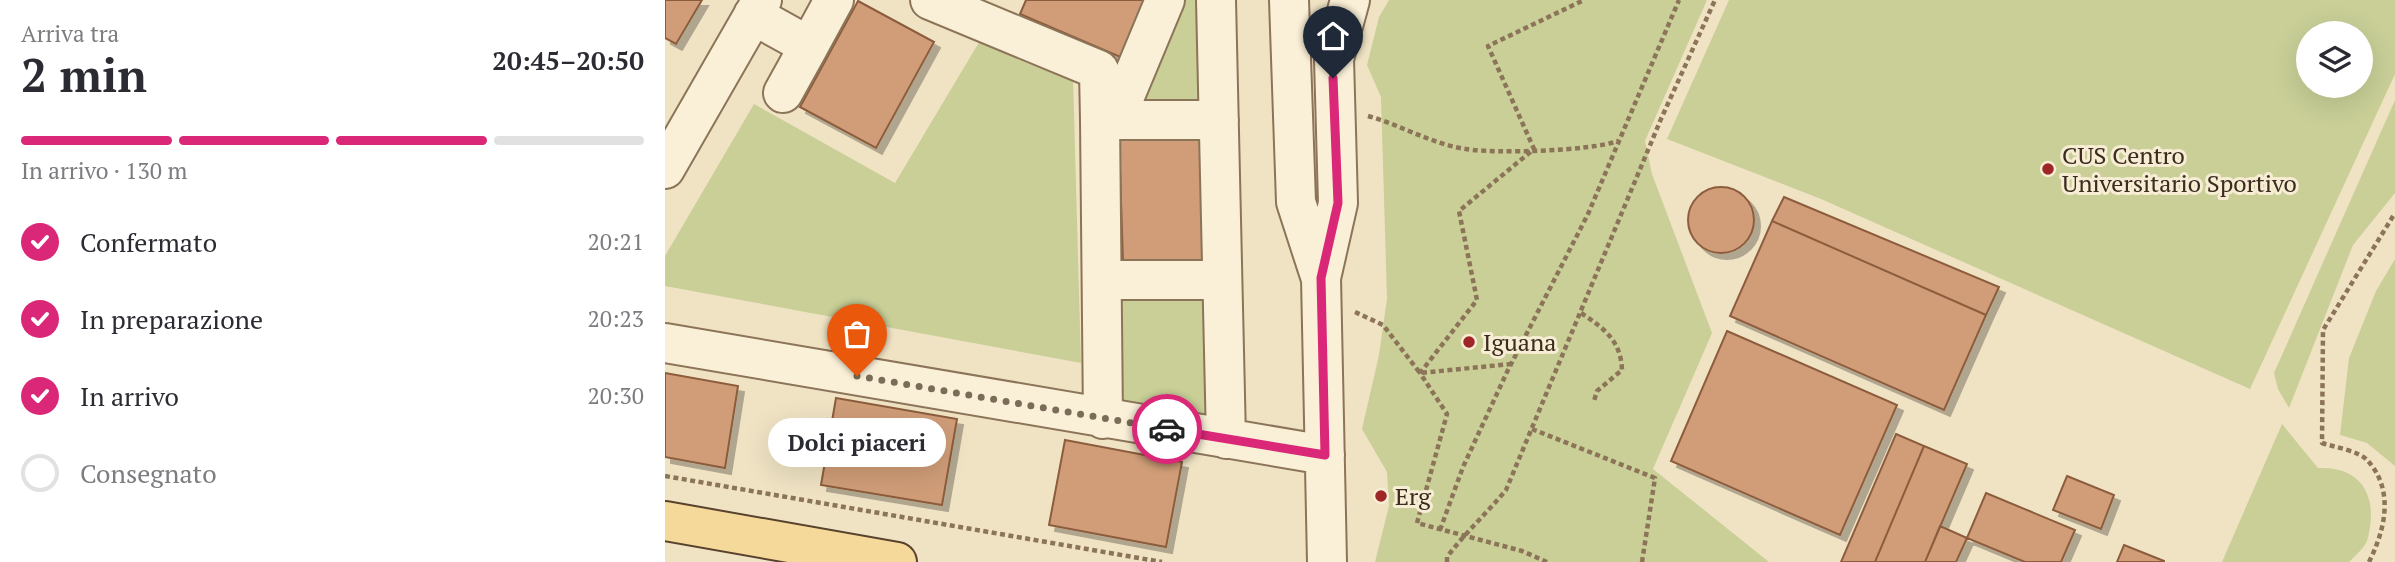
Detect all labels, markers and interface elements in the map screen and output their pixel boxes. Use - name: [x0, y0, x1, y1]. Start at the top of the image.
- pin: [1303, 6, 1363, 78]
- icon: home: [1314, 17, 1352, 55]
- text: Arriva tra: [21, 18, 119, 49]
- map controls: [2296, 21, 2373, 98]
- button: layers: [2296, 21, 2373, 98]
- text: 20:45–20:50: [492, 43, 644, 77]
- text: 2 min: [21, 44, 147, 105]
- place label: CUS Centro Universitario Sportivo: [2062, 139, 2297, 199]
- text: In arrivo · 130 m: [21, 155, 187, 186]
- marker: CUS Centro Universitario Sportivo: [2040, 161, 2056, 177]
- icon: check: [21, 223, 59, 261]
- text: Confermato: [80, 225, 217, 259]
- text: 20:21: [587, 226, 644, 257]
- icon: check: [21, 300, 59, 338]
- text: In preparazione: [80, 302, 263, 336]
- text: 20:23: [587, 303, 644, 334]
- pin: [827, 304, 887, 376]
- icon: bag: [838, 315, 876, 353]
- place label: Iguana: [1483, 326, 1556, 358]
- marker: Iguana: [1461, 334, 1477, 350]
- icon: check: [21, 377, 59, 415]
- text: In arrivo: [80, 379, 179, 413]
- text: 20:30: [587, 380, 644, 411]
- courier: [1132, 394, 1202, 464]
- icon: car: [1148, 410, 1186, 448]
- callout: Dolci piaceri: [768, 418, 946, 467]
- text: Dolci piaceri: [788, 427, 926, 458]
- text: Consegnato: [80, 456, 217, 490]
- place label: Erg: [1395, 480, 1431, 512]
- marker: Erg: [1373, 488, 1389, 504]

